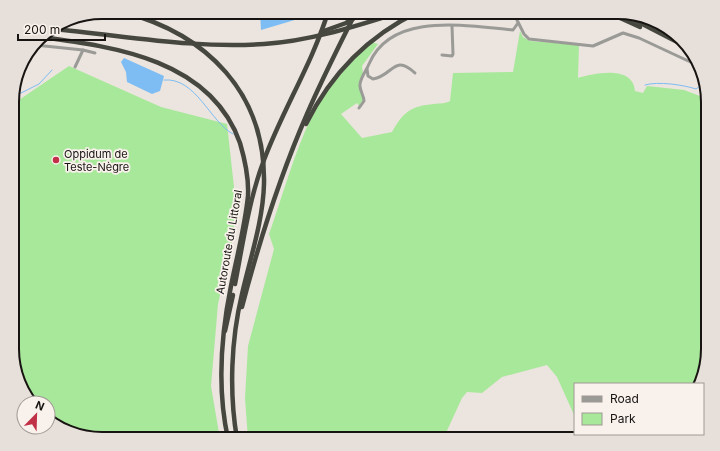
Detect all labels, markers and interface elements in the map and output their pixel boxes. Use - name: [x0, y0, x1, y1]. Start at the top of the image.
- scale bar: [18, 16, 105, 42]
- text: 200 m: [24, 22, 60, 37]
- place label: Oppidum de Teste-Nègre: [64, 147, 129, 174]
- marker: Oppidum de Teste-Nègre: [51, 155, 61, 165]
- street label: Autoroute du Littoral: [213, 189, 245, 295]
- legend: [574, 383, 704, 435]
- text: Road: [610, 391, 639, 406]
- north arrow: [16, 395, 56, 435]
- text: N: [33, 398, 47, 414]
- text: Park: [610, 411, 636, 426]

